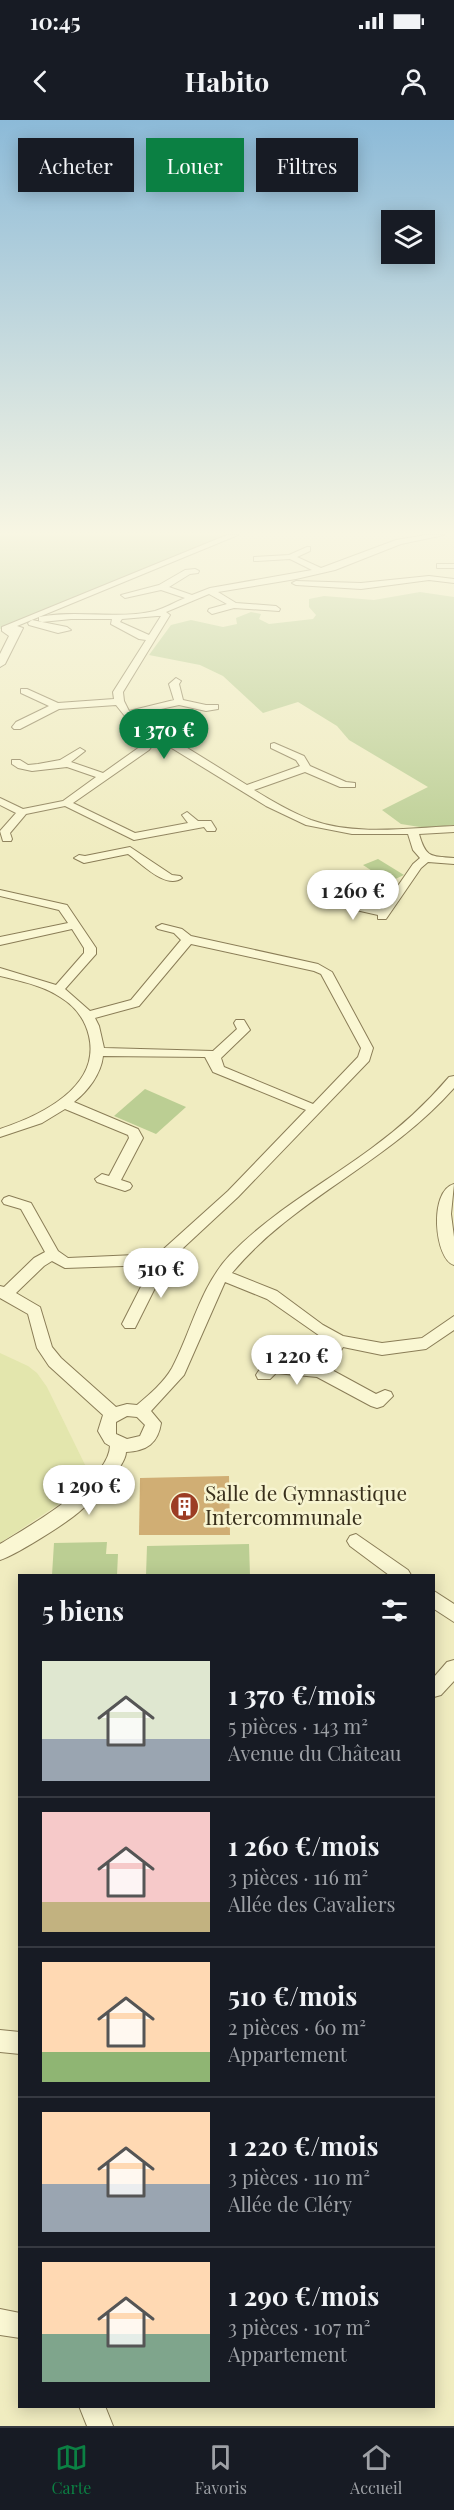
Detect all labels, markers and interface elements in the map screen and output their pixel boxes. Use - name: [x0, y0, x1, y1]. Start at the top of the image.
- text: 10:45: [30, 6, 81, 36]
- text: Habito: [185, 63, 269, 99]
- icon: back: [24, 65, 57, 98]
- icon: person: [397, 65, 430, 98]
- chip: Acheter: [18, 138, 134, 192]
- chip: Louer: [146, 138, 244, 192]
- chip: Filtres: [256, 138, 358, 192]
- map controls: [381, 210, 435, 264]
- button: layers: [381, 210, 435, 264]
- pin: 1 370 €: [109, 709, 219, 760]
- text: 1 370 €: [133, 715, 195, 742]
- pin: 1 260 €: [298, 870, 408, 921]
- text: 1 260 €: [321, 876, 385, 903]
- pin: 510 €: [119, 1248, 203, 1299]
- text: 510 €: [137, 1254, 185, 1281]
- pin: 1 220 €: [242, 1335, 352, 1386]
- text: 1 220 €: [265, 1341, 329, 1368]
- pin: 1 290 €: [34, 1465, 144, 1516]
- text: 1 290 €: [57, 1471, 121, 1498]
- place label: Salle de Gymnastique Intercommunale: [205, 1478, 407, 1530]
- building icon: Salle de Gymnastique Intercommunale: [168, 1490, 200, 1522]
- text: 5 biens: [42, 1593, 124, 1628]
- icon: filters: [378, 1594, 411, 1627]
- text: 1 370 €/mois: [228, 1677, 376, 1712]
- icon: home: [90, 1685, 162, 1757]
- text: 5 pièces · 143 m²: [228, 1712, 368, 1739]
- text: Avenue du Château: [228, 1739, 401, 1766]
- text: 1 260 €/mois: [228, 1828, 379, 1863]
- icon: home: [90, 1836, 162, 1908]
- text: 3 pièces · 116 m²: [228, 1863, 368, 1890]
- text: Allée des Cavaliers: [228, 1890, 396, 1917]
- text: 510 €/mois: [228, 1978, 357, 2013]
- icon: home: [90, 1986, 162, 2058]
- text: 2 pièces · 60 m²: [228, 2013, 366, 2040]
- text: Appartement: [228, 2040, 347, 2067]
- text: 1 220 €/mois: [228, 2128, 378, 2163]
- icon: home: [90, 2136, 162, 2208]
- text: 3 pièces · 110 m²: [228, 2163, 370, 2190]
- text: Allée de Cléry: [228, 2190, 352, 2217]
- text: 1 290 €/mois: [228, 2278, 379, 2313]
- icon: home: [90, 2286, 162, 2358]
- text: 3 pièces · 107 m²: [228, 2313, 370, 2340]
- text: Appartement: [228, 2340, 347, 2367]
- tab: Carte: [52, 2441, 91, 2498]
- tab: Favoris: [195, 2441, 247, 2498]
- tab: Accueil: [350, 2441, 402, 2498]

